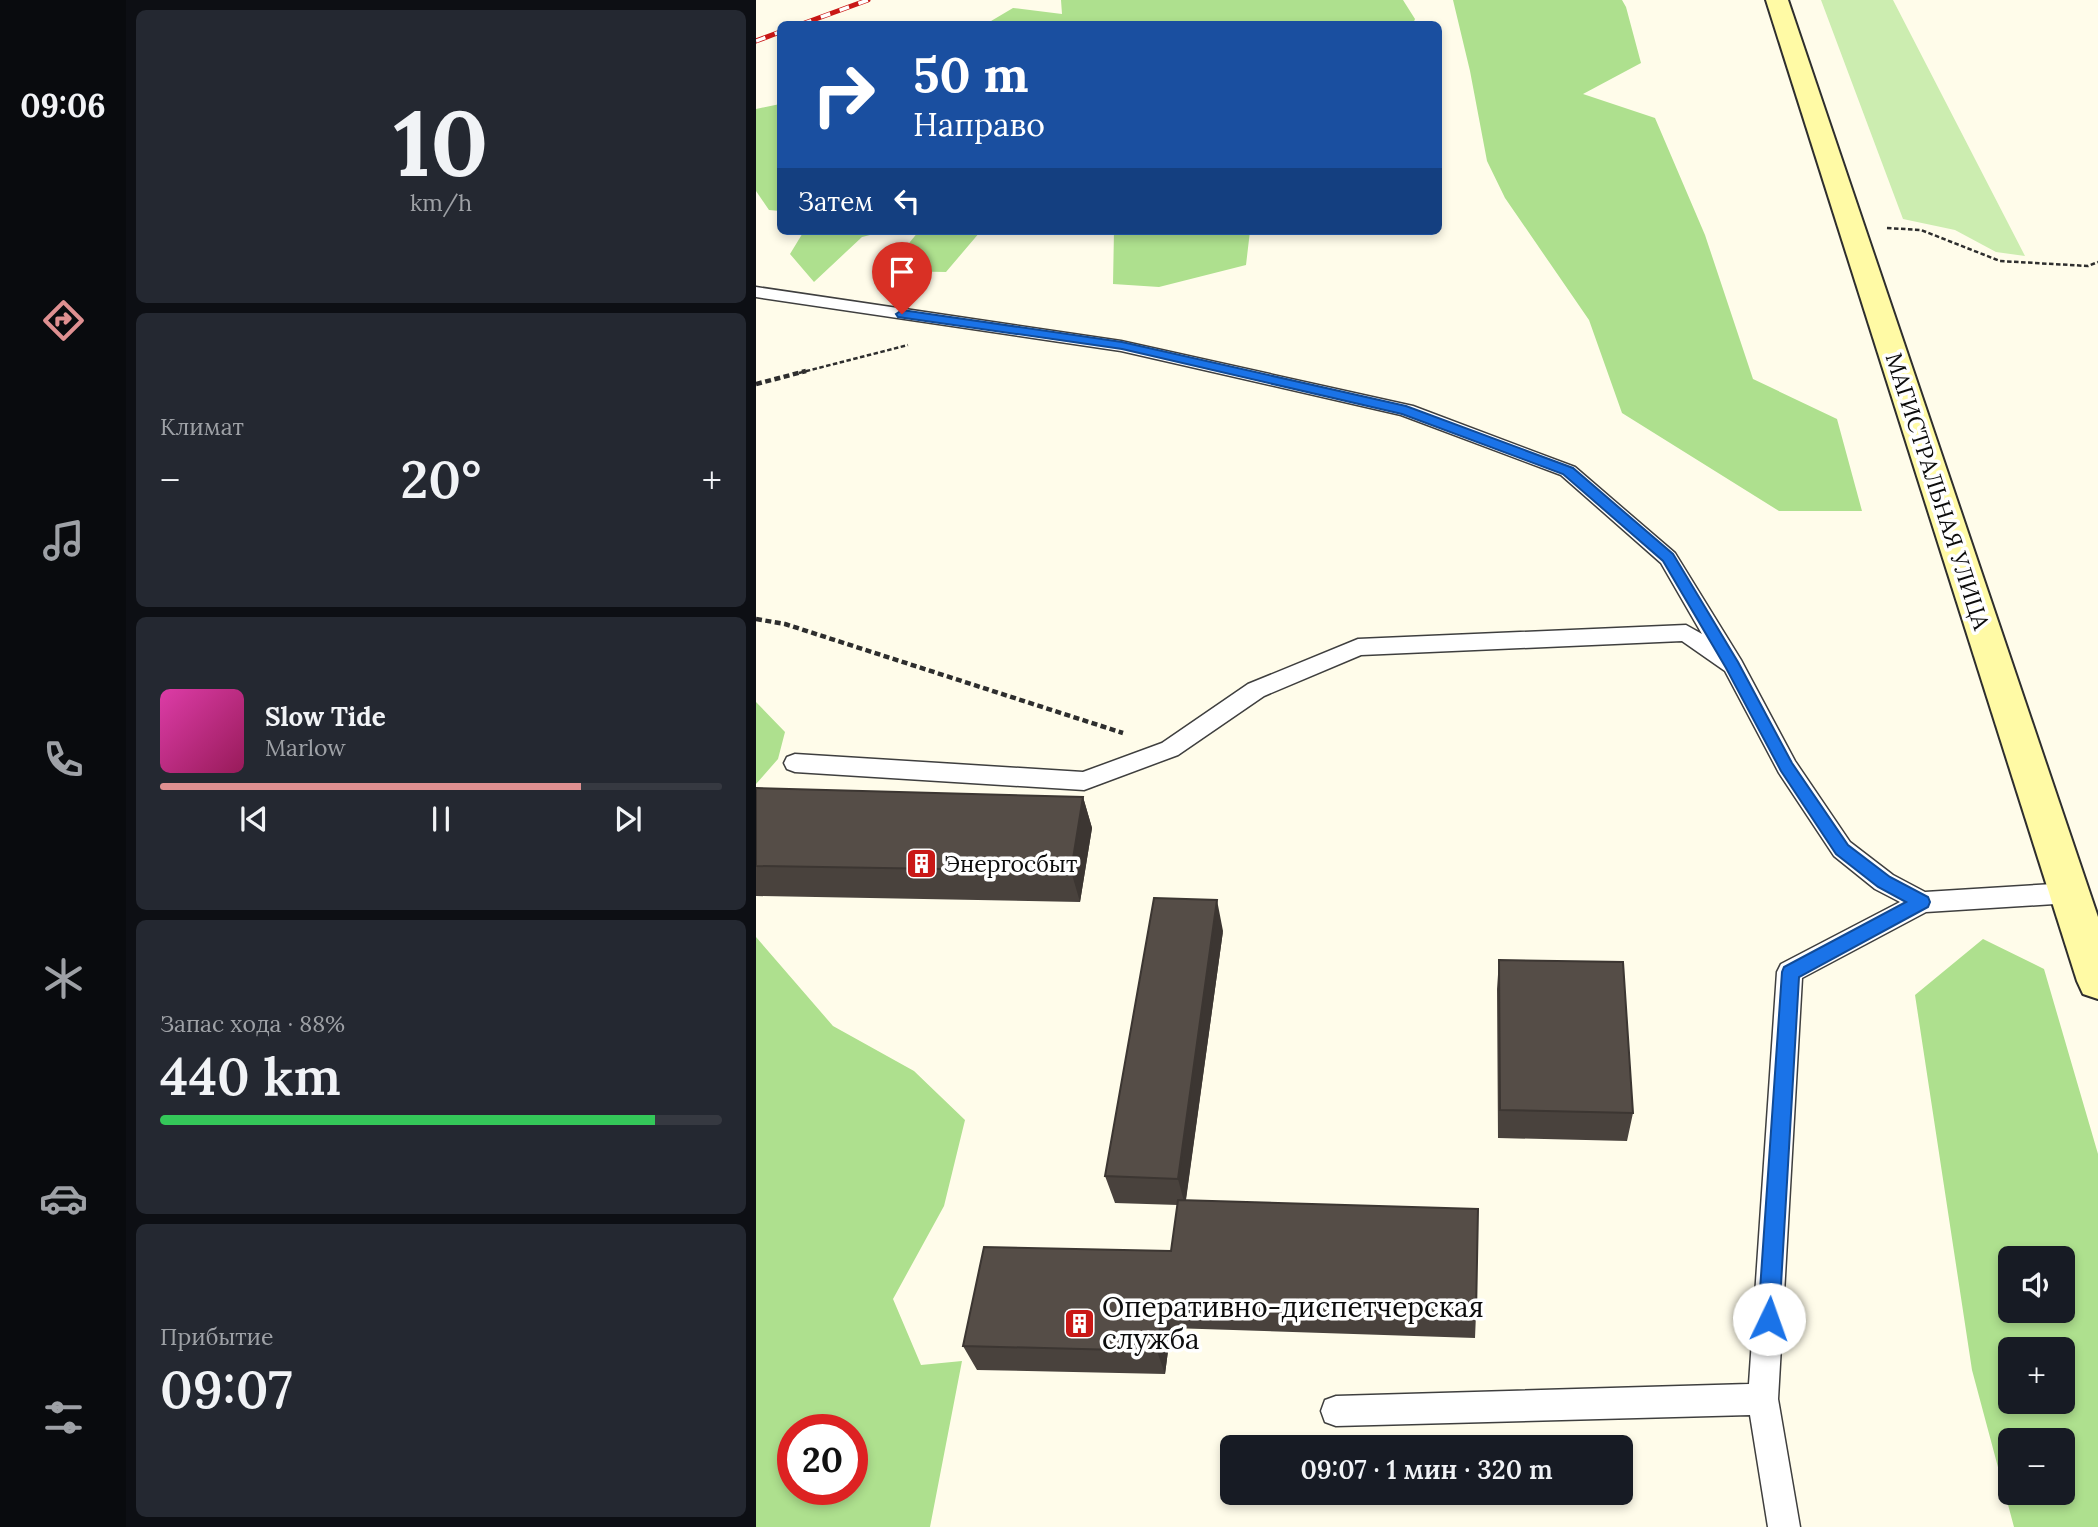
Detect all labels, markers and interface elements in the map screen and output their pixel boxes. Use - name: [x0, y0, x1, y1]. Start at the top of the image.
- text: 50 m: [913, 43, 1029, 105]
- icon: right: [798, 49, 889, 140]
- text: 10: [394, 84, 488, 201]
- text: 09:06: [20, 85, 106, 126]
- text: Направо: [913, 104, 1045, 145]
- icon: left: [888, 182, 926, 220]
- text: Затем: [798, 185, 874, 218]
- text: km/h: [410, 188, 472, 217]
- pin: [872, 242, 932, 314]
- icon: arrive: [883, 253, 921, 291]
- icon: directions: [39, 296, 88, 345]
- street label: МАГИСТРАЛЬНАЯ УЛИЦА: [1880, 349, 1997, 634]
- text: Климат: [160, 412, 244, 441]
- text: 20°: [401, 446, 481, 512]
- text: −: [160, 456, 180, 504]
- text: +: [702, 456, 722, 504]
- icon: music: [39, 516, 88, 565]
- text: Slow Tide: [265, 700, 386, 733]
- text: Marlow: [265, 733, 346, 762]
- icon: phone: [39, 735, 88, 784]
- icon: previous: [235, 800, 273, 838]
- icon: pause: [422, 800, 460, 838]
- icon: next: [609, 800, 647, 838]
- building icon: Энергосбыт: [904, 846, 938, 880]
- place label: Энергосбыт: [944, 849, 1077, 878]
- icon: climate: [39, 954, 88, 1003]
- text: Запас хода · 88%: [160, 1009, 345, 1038]
- text: 440 km: [160, 1043, 341, 1109]
- icon: car: [39, 1174, 88, 1223]
- map controls: [1998, 1246, 2075, 1505]
- button: sound: [1998, 1246, 2075, 1323]
- position arrow: [1732, 1282, 1806, 1356]
- place label: Оперативно-диспетчерская служба: [1102, 1289, 1484, 1357]
- building icon: Оперативно-диспетчерская служба: [1062, 1306, 1096, 1340]
- text: Прибытие: [160, 1322, 274, 1351]
- button: +: [1998, 1337, 2075, 1414]
- text: 09:07: [160, 1356, 292, 1422]
- icon: filters: [39, 1393, 88, 1442]
- speed limit sign: 20: [777, 1414, 868, 1505]
- button: −: [1998, 1428, 2075, 1505]
- text: 09:07 · 1 мин · 320 m: [1300, 1453, 1553, 1486]

